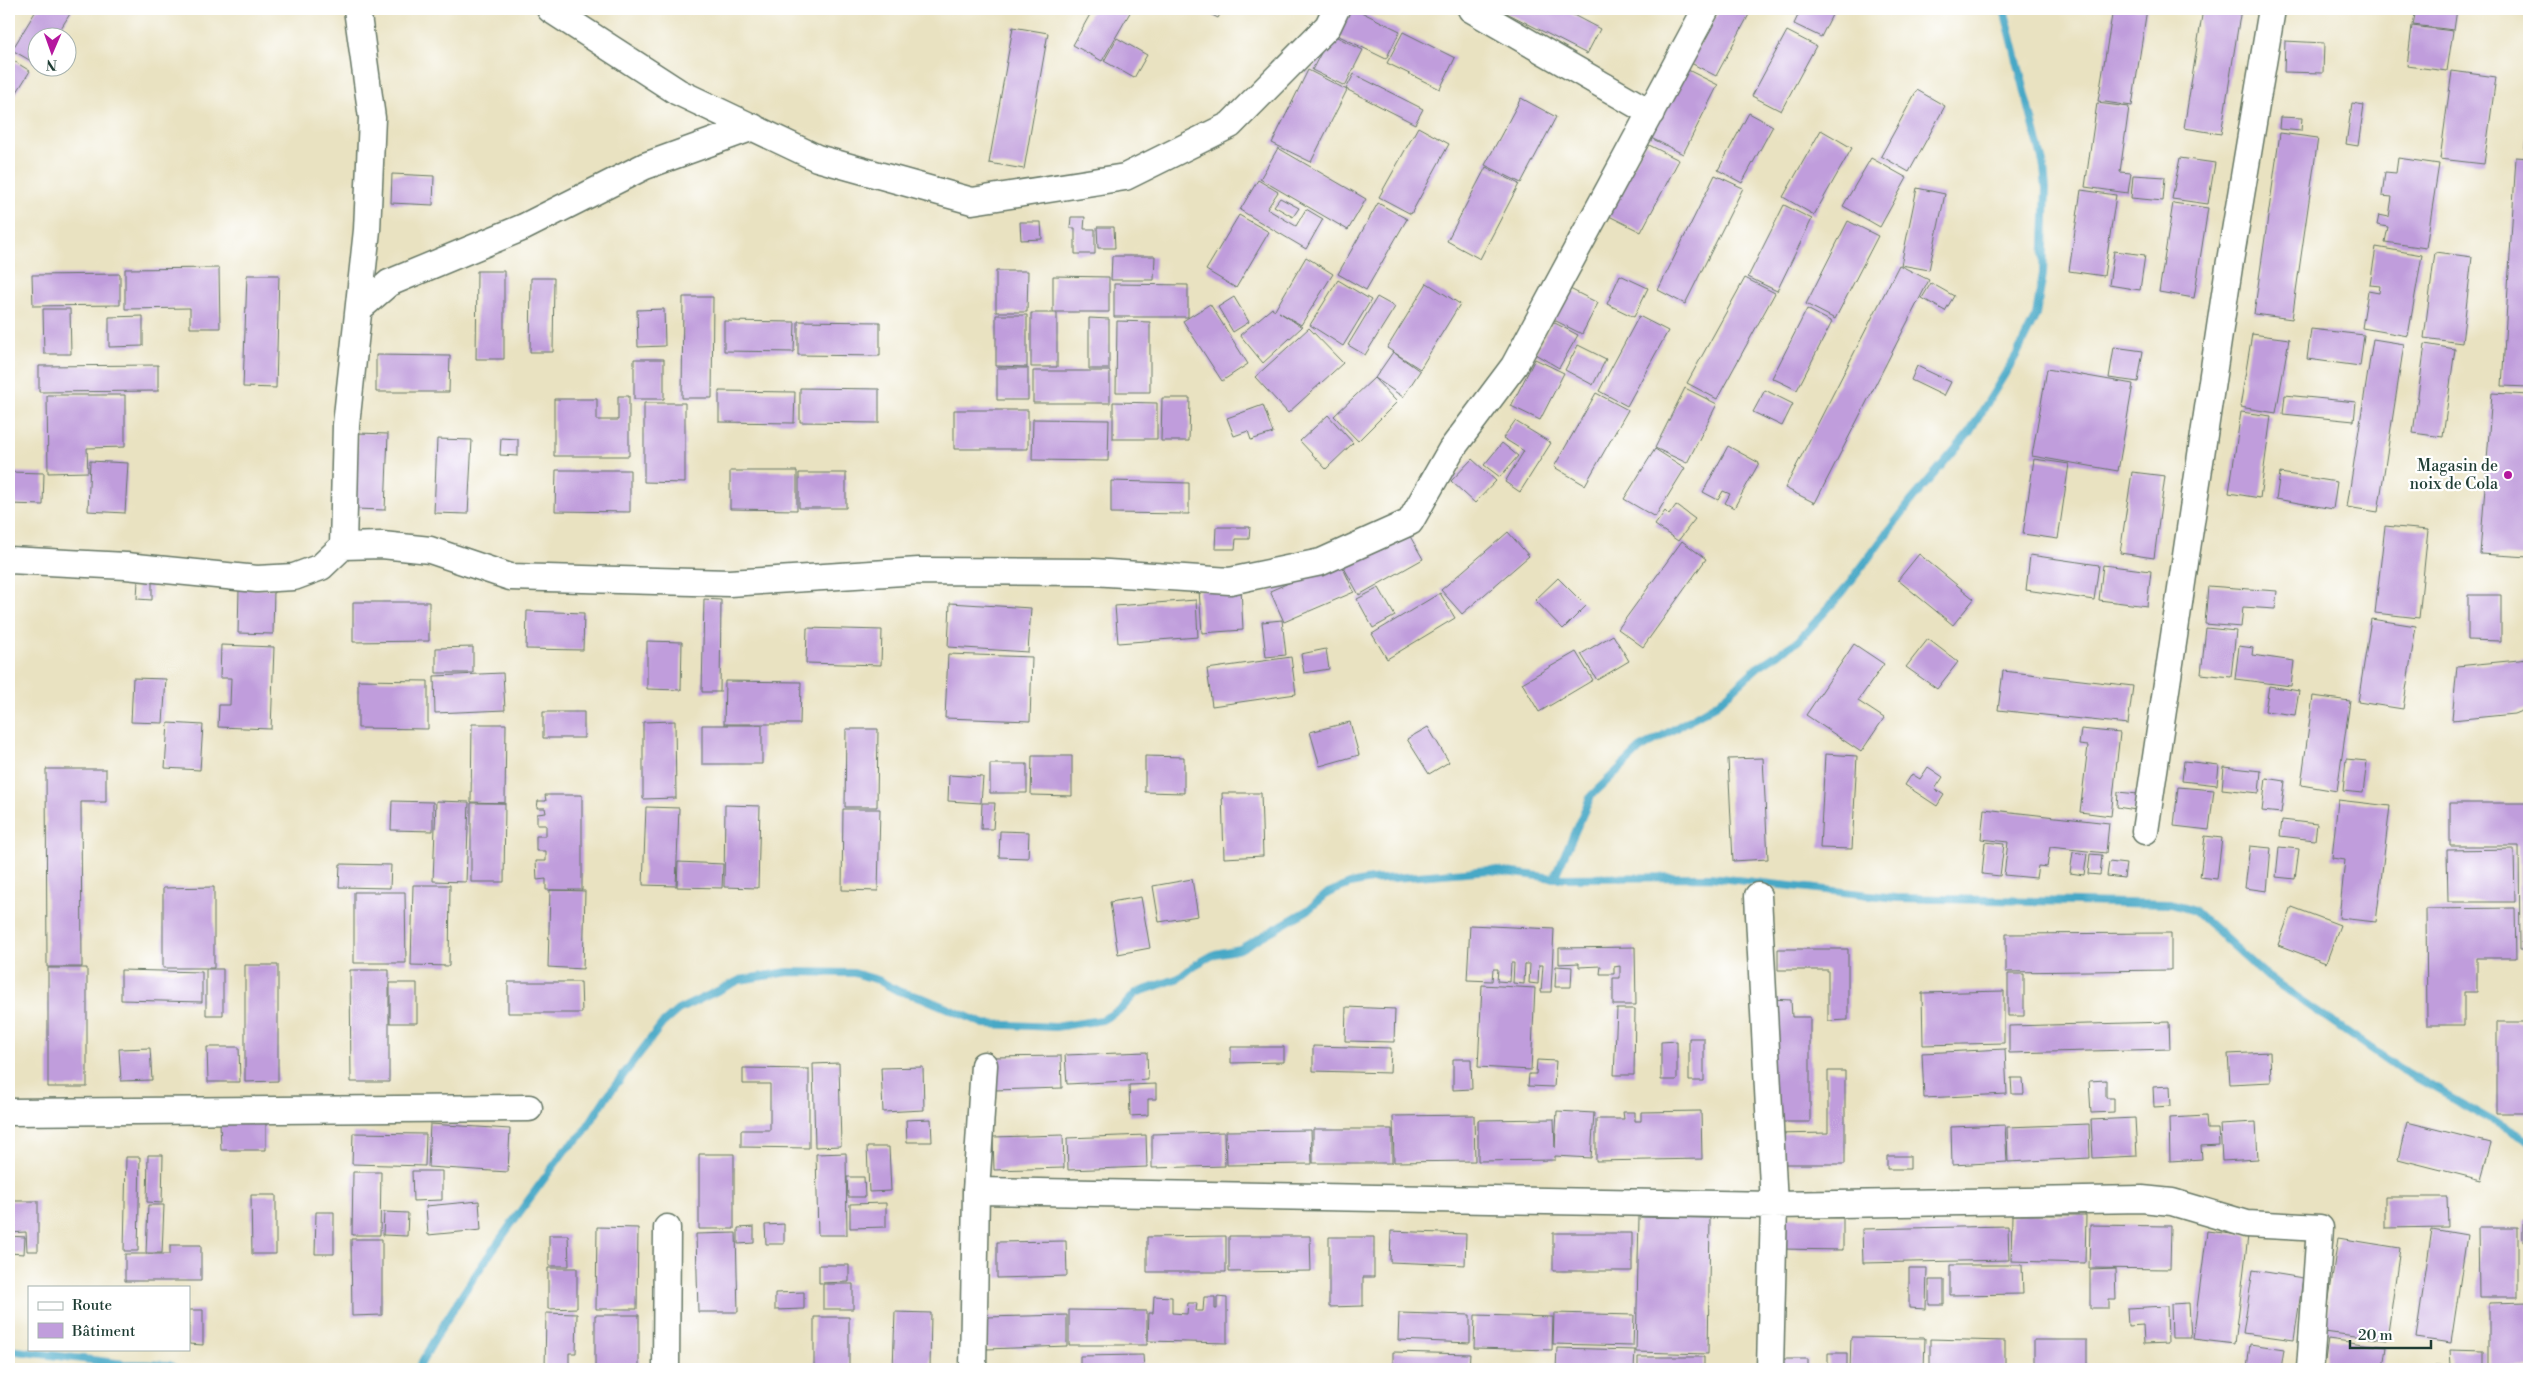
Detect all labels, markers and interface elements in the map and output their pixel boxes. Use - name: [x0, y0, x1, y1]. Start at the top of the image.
- north arrow: [28, 28, 78, 78]
- text: N: [46, 55, 57, 73]
- place label: Magasin de noix de Cola: [2410, 456, 2499, 494]
- marker: Magasin de noix de Cola: [2502, 469, 2514, 481]
- legend: [28, 1286, 190, 1350]
- text: Route: [72, 1296, 112, 1315]
- scale bar: [2350, 1318, 2432, 1350]
- text: Bâtiment: [71, 1322, 136, 1341]
- text: 20 m: [2358, 1326, 2393, 1345]

